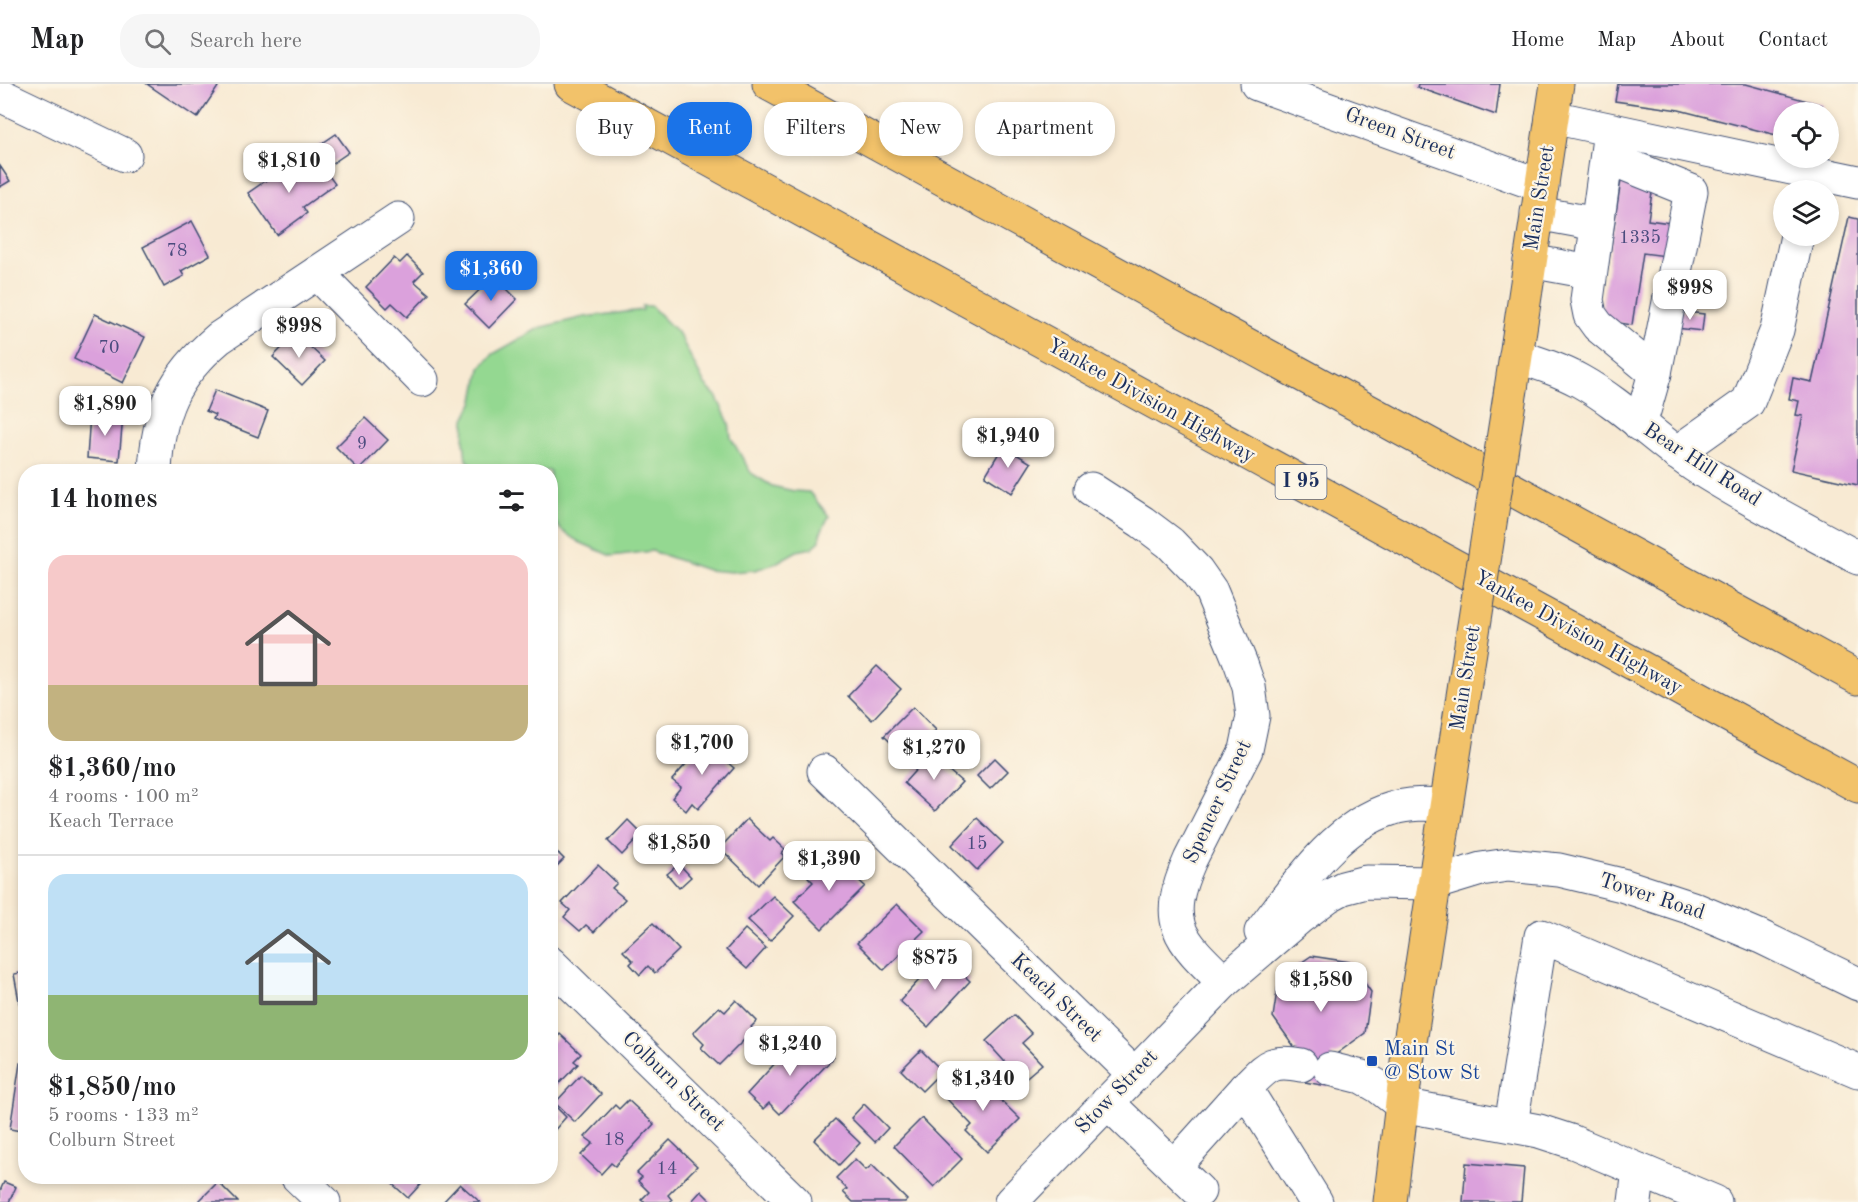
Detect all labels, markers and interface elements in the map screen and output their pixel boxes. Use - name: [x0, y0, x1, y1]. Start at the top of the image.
- search box: [120, 14, 540, 68]
- icon: search: [141, 25, 174, 58]
- text: Map: [30, 27, 84, 55]
- text: Search here: [189, 30, 302, 52]
- text: Home: [1511, 30, 1564, 51]
- text: Map: [1597, 30, 1636, 51]
- text: About: [1669, 30, 1725, 51]
- text: Contact: [1758, 30, 1828, 51]
- chip: Buy: [576, 102, 655, 156]
- chip: Rent: [667, 102, 752, 156]
- chip: Filters: [764, 102, 867, 156]
- chip: New: [879, 102, 963, 156]
- chip: Apartment: [975, 102, 1115, 156]
- map controls: [1773, 102, 1839, 246]
- button: locate: [1773, 102, 1839, 168]
- street label: Green Street: [1342, 104, 1458, 164]
- pin: $1,810: [240, 143, 338, 194]
- street label: Main Street: [1521, 144, 1559, 252]
- text: $1,810: [257, 152, 321, 172]
- button: layers: [1773, 180, 1839, 246]
- house number: 1335: [1619, 229, 1661, 247]
- house number: 78: [167, 242, 187, 260]
- pin: $1,360: [442, 251, 540, 302]
- text: $1,360: [459, 260, 523, 280]
- pin: $998: [1654, 270, 1726, 321]
- text: $998: [1667, 279, 1713, 299]
- pin: $998: [263, 308, 335, 359]
- text: $998: [276, 317, 322, 337]
- street label: Yankee Division Highway: [1043, 335, 1259, 467]
- house number: 70: [99, 339, 119, 357]
- pin: $1,890: [56, 386, 154, 437]
- text: $1,890: [73, 395, 137, 415]
- pin: $1,940: [959, 418, 1057, 469]
- street label: Bear Hill Road: [1640, 419, 1764, 511]
- text: $1,940: [976, 427, 1040, 447]
- house number: 9: [357, 435, 367, 453]
- road number: I 95: [1276, 465, 1326, 499]
- icon: filters: [495, 484, 528, 517]
- text: 14 homes: [48, 487, 157, 513]
- street label: Yankee Division Highway: [1470, 567, 1686, 699]
- icon: home: [234, 594, 342, 702]
- street label: Main Street: [1447, 624, 1485, 732]
- pin: $1,700: [653, 725, 751, 776]
- pin: $1,270: [885, 730, 983, 781]
- text: $1,700: [670, 734, 734, 754]
- street label: Spencer Street: [1180, 737, 1256, 867]
- text: $1,270: [902, 739, 966, 759]
- text: $1,360/mo: [48, 756, 176, 782]
- text: 4 rooms · 100 m²: [48, 787, 198, 807]
- text: Keach Terrace: [48, 812, 174, 832]
- pin: $1,850: [630, 825, 728, 876]
- text: $1,850: [647, 834, 711, 854]
- house number: 15: [967, 835, 987, 853]
- pin: $1,390: [780, 841, 878, 892]
- text: $1,390: [797, 850, 861, 870]
- street label: Tower Road: [1597, 870, 1708, 924]
- icon: home: [234, 913, 342, 1021]
- pin: $875: [899, 940, 971, 991]
- text: $875: [912, 949, 958, 969]
- street label: Keach Street: [1006, 949, 1106, 1047]
- pin: $1,580: [1272, 962, 1370, 1013]
- text: $1,580: [1289, 971, 1353, 991]
- pin: $1,240: [741, 1026, 839, 1077]
- street label: Colburn Street: [618, 1028, 728, 1136]
- text: $1,240: [758, 1035, 822, 1055]
- place label: Main St @ Stow St: [1384, 1039, 1480, 1084]
- street label: Stow Street: [1072, 1046, 1162, 1138]
- marker: Main St @ Stow St: [1365, 1054, 1379, 1068]
- pin: $1,340: [934, 1061, 1032, 1112]
- text: $1,340: [951, 1070, 1015, 1090]
- text: $1,850/mo: [48, 1075, 176, 1101]
- text: 5 rooms · 133 m²: [48, 1106, 198, 1126]
- text: Colburn Street: [48, 1131, 175, 1151]
- house number: 18: [604, 1131, 624, 1149]
- house number: 14: [657, 1160, 677, 1178]

